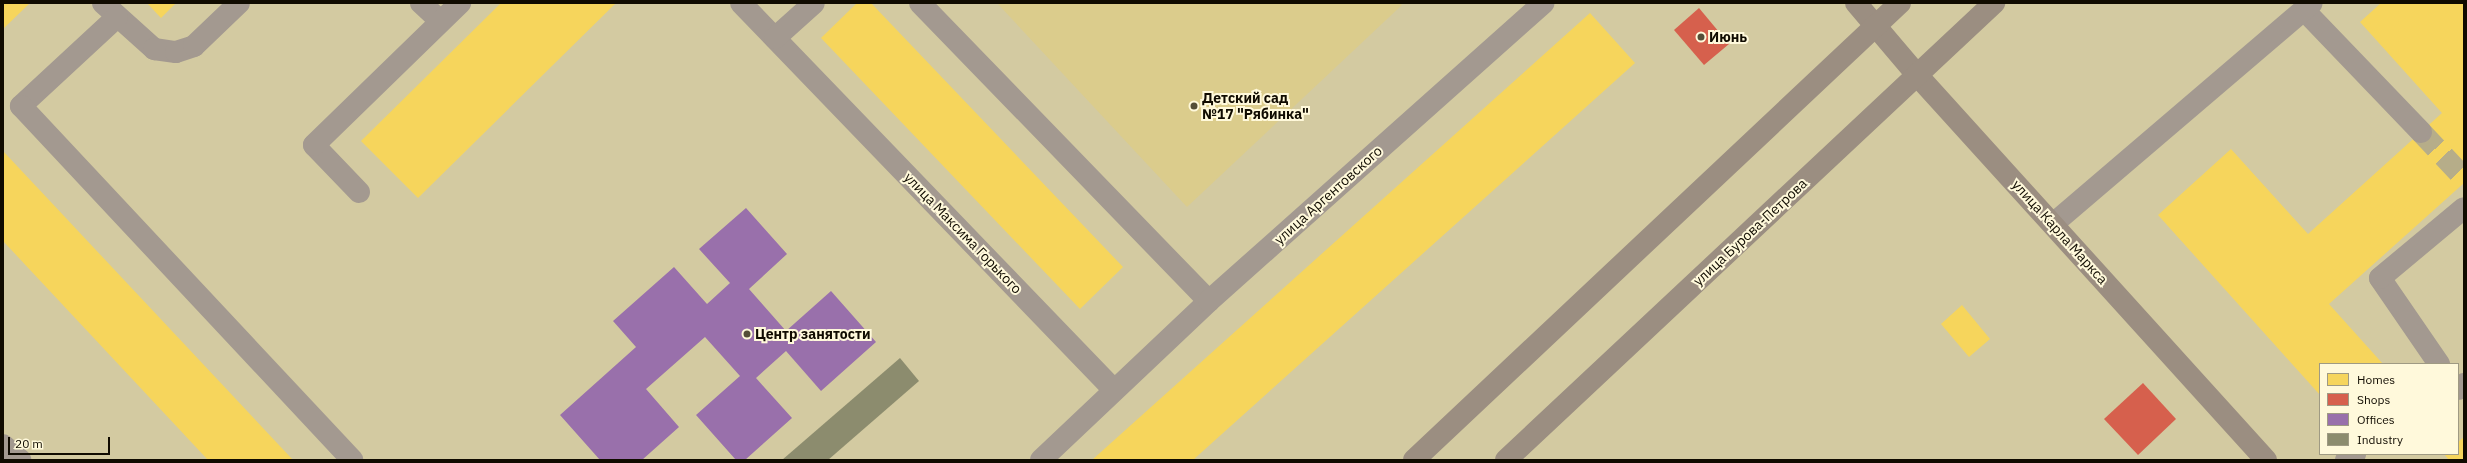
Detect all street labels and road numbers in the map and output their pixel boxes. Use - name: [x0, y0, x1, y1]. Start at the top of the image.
- street label: улица Аргентовского: [1271, 142, 1385, 248]
- street label: улица Максима Горького: [901, 169, 1025, 297]
- street label: улица Бурова-Петрова: [1690, 175, 1810, 289]
- street label: улица Карла Маркса: [2009, 176, 2111, 288]

